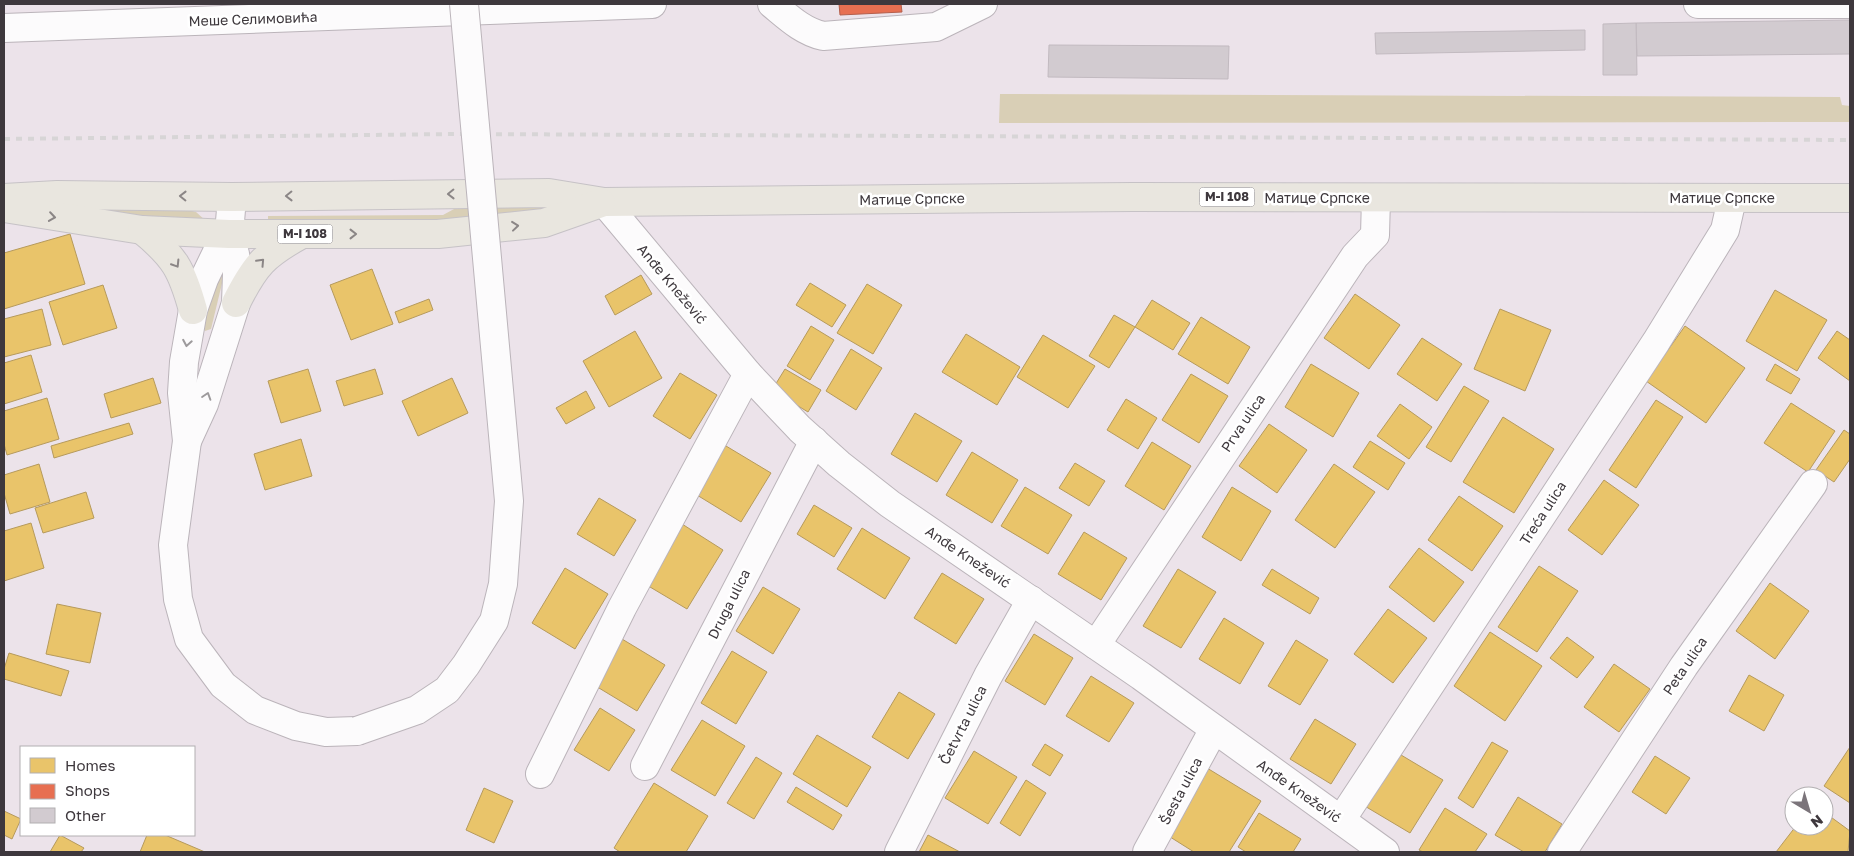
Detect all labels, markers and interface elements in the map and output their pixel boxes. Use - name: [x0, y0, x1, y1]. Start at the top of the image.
- street label: Меше Селимовића: [188, 8, 318, 29]
- road number: M-I 108: [1200, 188, 1254, 206]
- one-way arrow: [447, 189, 454, 199]
- street label: Матице Српске: [859, 189, 965, 208]
- street label: Матице Српске: [1264, 189, 1370, 206]
- street label: Матице Српске: [1669, 189, 1775, 206]
- one-way arrow: [179, 191, 186, 201]
- one-way arrow: [284, 191, 292, 201]
- one-way arrow: [47, 211, 56, 221]
- one-way arrow: [511, 221, 519, 232]
- road number: M-I 108: [278, 224, 332, 243]
- one-way arrow: [350, 229, 357, 239]
- street label: Anđe Knežević: [634, 240, 711, 327]
- one-way arrow: [170, 259, 180, 268]
- one-way arrow: [255, 259, 264, 268]
- one-way arrow: [183, 339, 193, 348]
- street label: Prva ulica: [1217, 391, 1268, 455]
- one-way arrow: [201, 392, 211, 401]
- street label: Treća ulica: [1516, 478, 1569, 548]
- street label: Anđe Knežević: [923, 522, 1014, 591]
- street label: Druga ulica: [704, 566, 753, 641]
- street label: Peta ulica: [1659, 633, 1710, 698]
- street label: Četvrta ulica: [935, 682, 990, 767]
- legend: [20, 746, 195, 836]
- street label: Šesta ulica: [1156, 754, 1205, 827]
- street label: Anđe Knežević: [1254, 755, 1345, 826]
- text: Homes: [65, 756, 115, 774]
- text: Shops: [65, 781, 110, 799]
- north arrow: [1784, 786, 1834, 836]
- text: Other: [65, 806, 106, 824]
- text: N: [1808, 812, 1827, 832]

